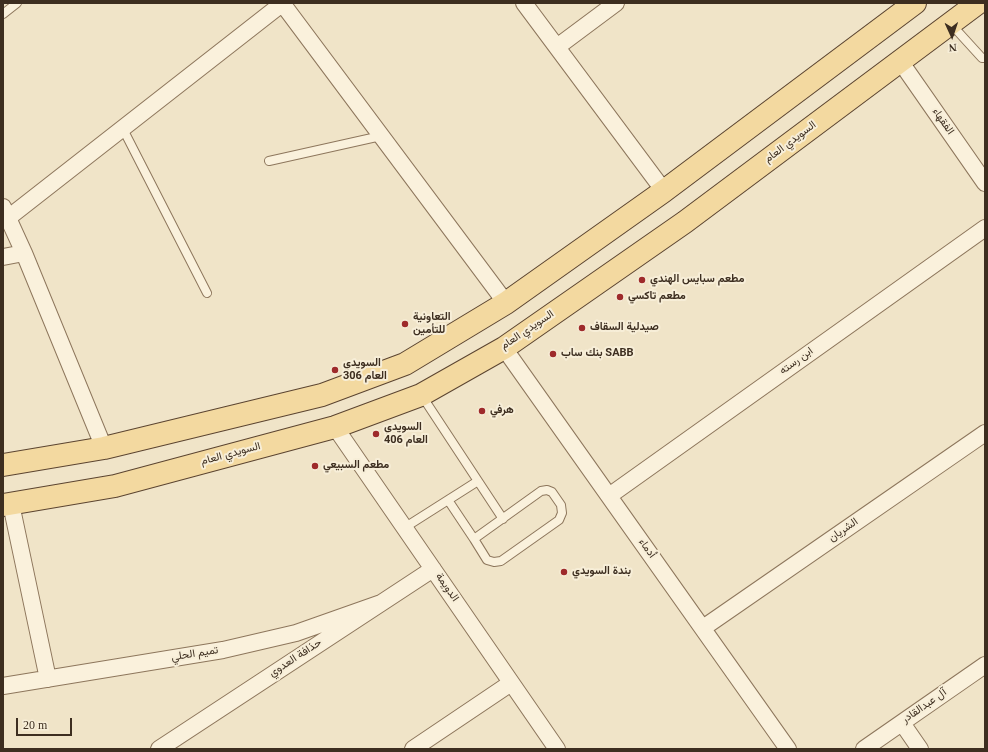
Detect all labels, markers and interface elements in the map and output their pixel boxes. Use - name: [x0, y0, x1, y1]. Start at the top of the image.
- north arrow: [932, 16, 972, 56]
- text: N: [948, 42, 957, 54]
- street label: الفقهاء: [928, 106, 956, 138]
- street label: السويدي العام: [763, 119, 819, 167]
- place label: مطعم سبايس الهندي: [650, 273, 744, 287]
- marker: مطعم سبايس الهندي: [637, 275, 647, 285]
- place label: مطعم تاكسي: [628, 290, 686, 304]
- marker: مطعم تاكسي: [615, 292, 625, 302]
- street label: السويدي العام: [499, 308, 557, 354]
- place label: التعاونية للتأمين: [413, 311, 451, 337]
- marker: التعاونية للتأمين: [400, 319, 410, 329]
- place label: صيدلية السقاف: [590, 321, 659, 335]
- marker: صيدلية السقاف: [577, 323, 587, 333]
- street label: ابن رسته: [778, 345, 816, 379]
- place label: بنك ساب SABB: [561, 347, 634, 361]
- marker: بنك ساب SABB: [548, 349, 558, 359]
- place label: السويدي العام 306: [343, 357, 387, 383]
- marker: السويدي العام 306: [330, 365, 340, 375]
- place label: هرفي: [490, 404, 514, 418]
- marker: هرفي: [477, 406, 487, 416]
- place label: السويدي العام 406: [384, 421, 428, 447]
- marker: السويدي العام 406: [371, 429, 381, 439]
- street label: السويدي العام: [200, 441, 262, 469]
- place label: مطعم السبيعي: [323, 459, 389, 473]
- marker: مطعم السبيعي: [310, 461, 320, 471]
- street label: الشريان: [827, 516, 861, 546]
- street label: أدماء: [635, 537, 657, 561]
- place label: بندة السويدي: [572, 565, 631, 579]
- marker: بندة السويدي: [559, 567, 569, 577]
- street label: الدويمة: [431, 571, 461, 605]
- street label: حذافة العدوي: [267, 637, 325, 681]
- street label: تميم الحلي: [171, 645, 219, 665]
- street label: آل عبدالقادر: [900, 687, 950, 727]
- scale bar: [18, 710, 74, 736]
- text: 20 m: [23, 718, 47, 732]

